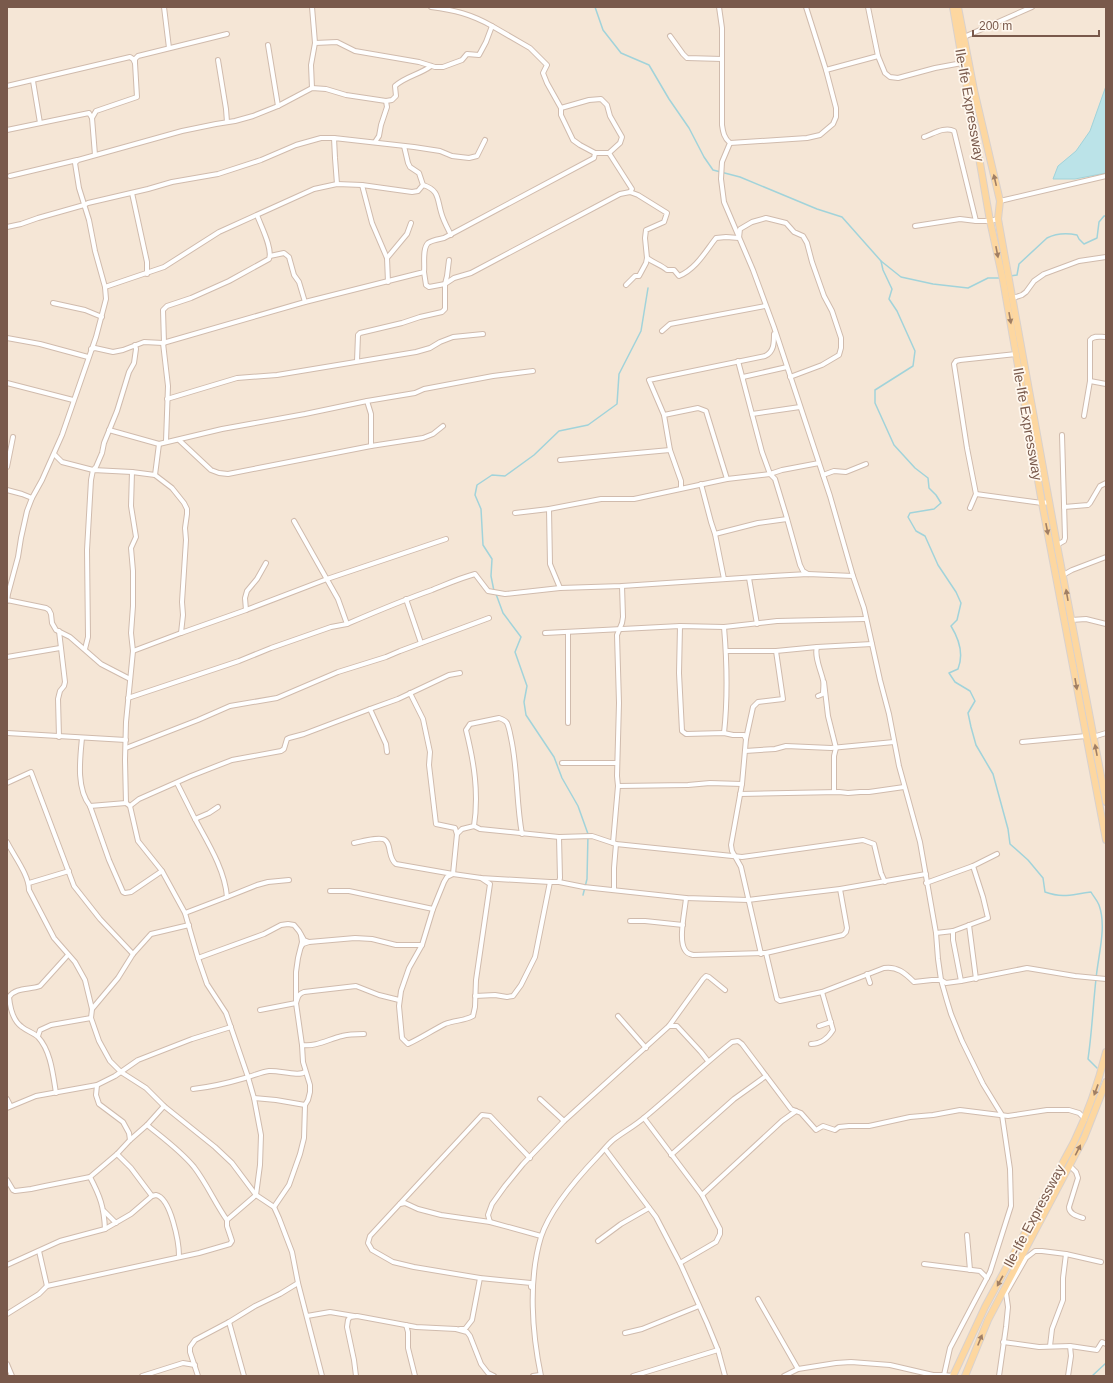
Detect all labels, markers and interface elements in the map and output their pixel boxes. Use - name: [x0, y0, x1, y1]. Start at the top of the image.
- scale bar: [973, 12, 1099, 38]
- text: 200 m: [979, 19, 1012, 33]
- street label: Ile-Ife Expressway: [952, 47, 988, 163]
- one-way arrow: [991, 174, 997, 186]
- one-way arrow: [995, 246, 1001, 258]
- one-way arrow: [1007, 312, 1013, 325]
- street label: Ile-Ife Expressway: [1010, 366, 1046, 482]
- one-way arrow: [1044, 523, 1050, 535]
- one-way arrow: [1064, 589, 1070, 601]
- one-way arrow: [1074, 678, 1080, 691]
- one-way arrow: [1092, 744, 1098, 756]
- one-way arrow: [1092, 1084, 1098, 1096]
- one-way arrow: [1075, 1144, 1082, 1156]
- street label: Ile-Ife Expressway: [1000, 1162, 1068, 1270]
- one-way arrow: [996, 1275, 1003, 1287]
- one-way arrow: [977, 1334, 983, 1345]

